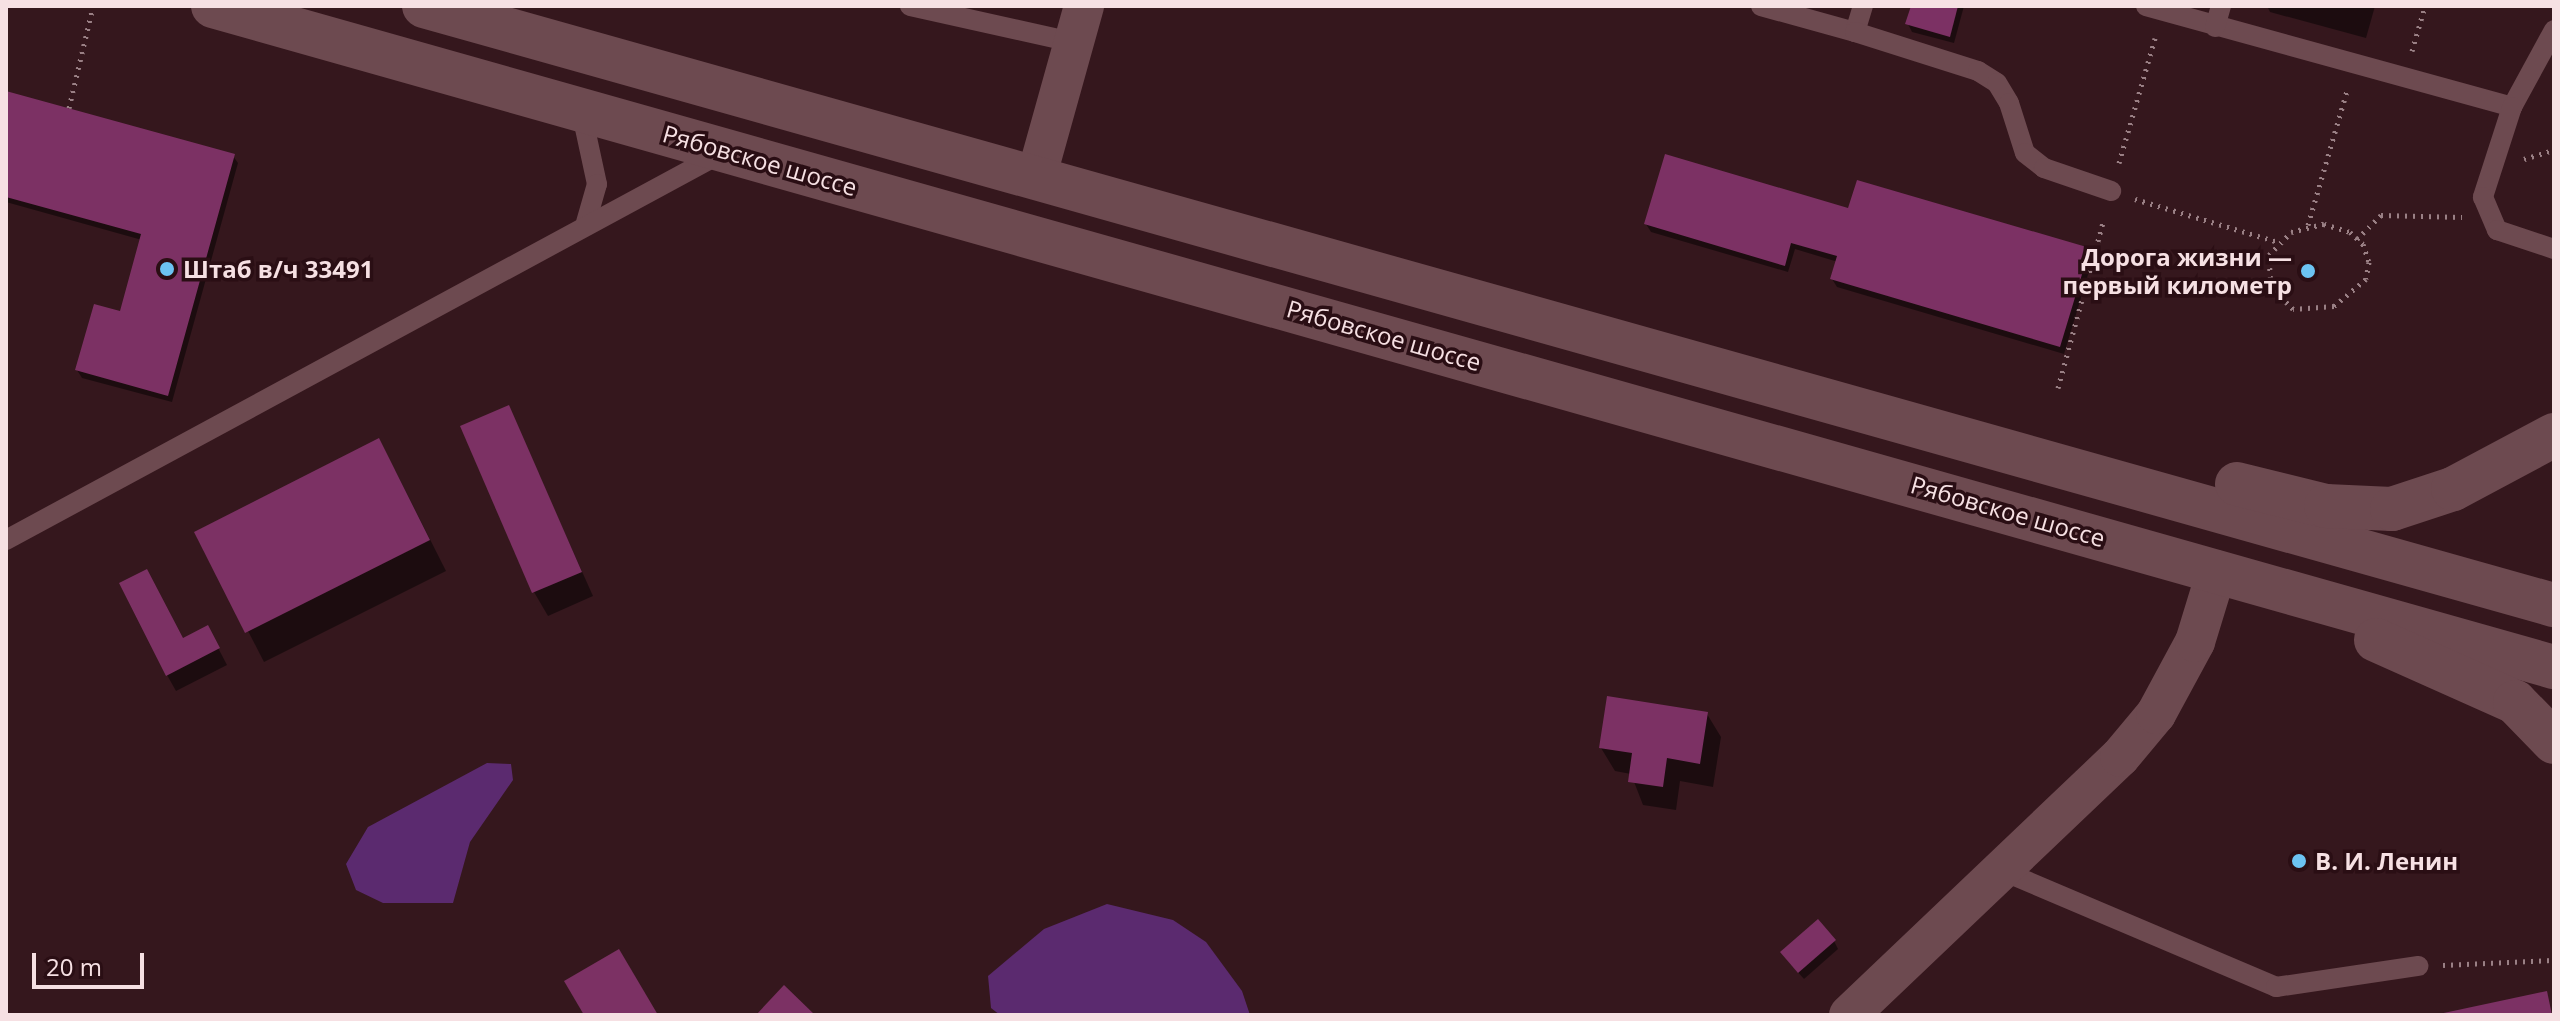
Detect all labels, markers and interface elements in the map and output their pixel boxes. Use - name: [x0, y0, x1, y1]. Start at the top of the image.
- street label: Рябовское шоссе: [660, 119, 860, 201]
- place label: Дорога жизни — первый километр: [2063, 243, 2292, 299]
- place label: Штаб в/ч 33491: [183, 255, 373, 283]
- marker: Штаб в/ч 33491: [158, 260, 176, 278]
- marker: Дорога жизни — первый километр: [2299, 262, 2317, 280]
- street label: Рябовское шоссе: [1284, 294, 1484, 376]
- street label: Рябовское шоссе: [1908, 470, 2108, 552]
- place label: В. И. Ленин: [2315, 847, 2458, 875]
- marker: В. И. Ленин: [2290, 852, 2308, 870]
- scale bar: [36, 937, 148, 987]
- text: 20 m: [46, 950, 102, 983]

